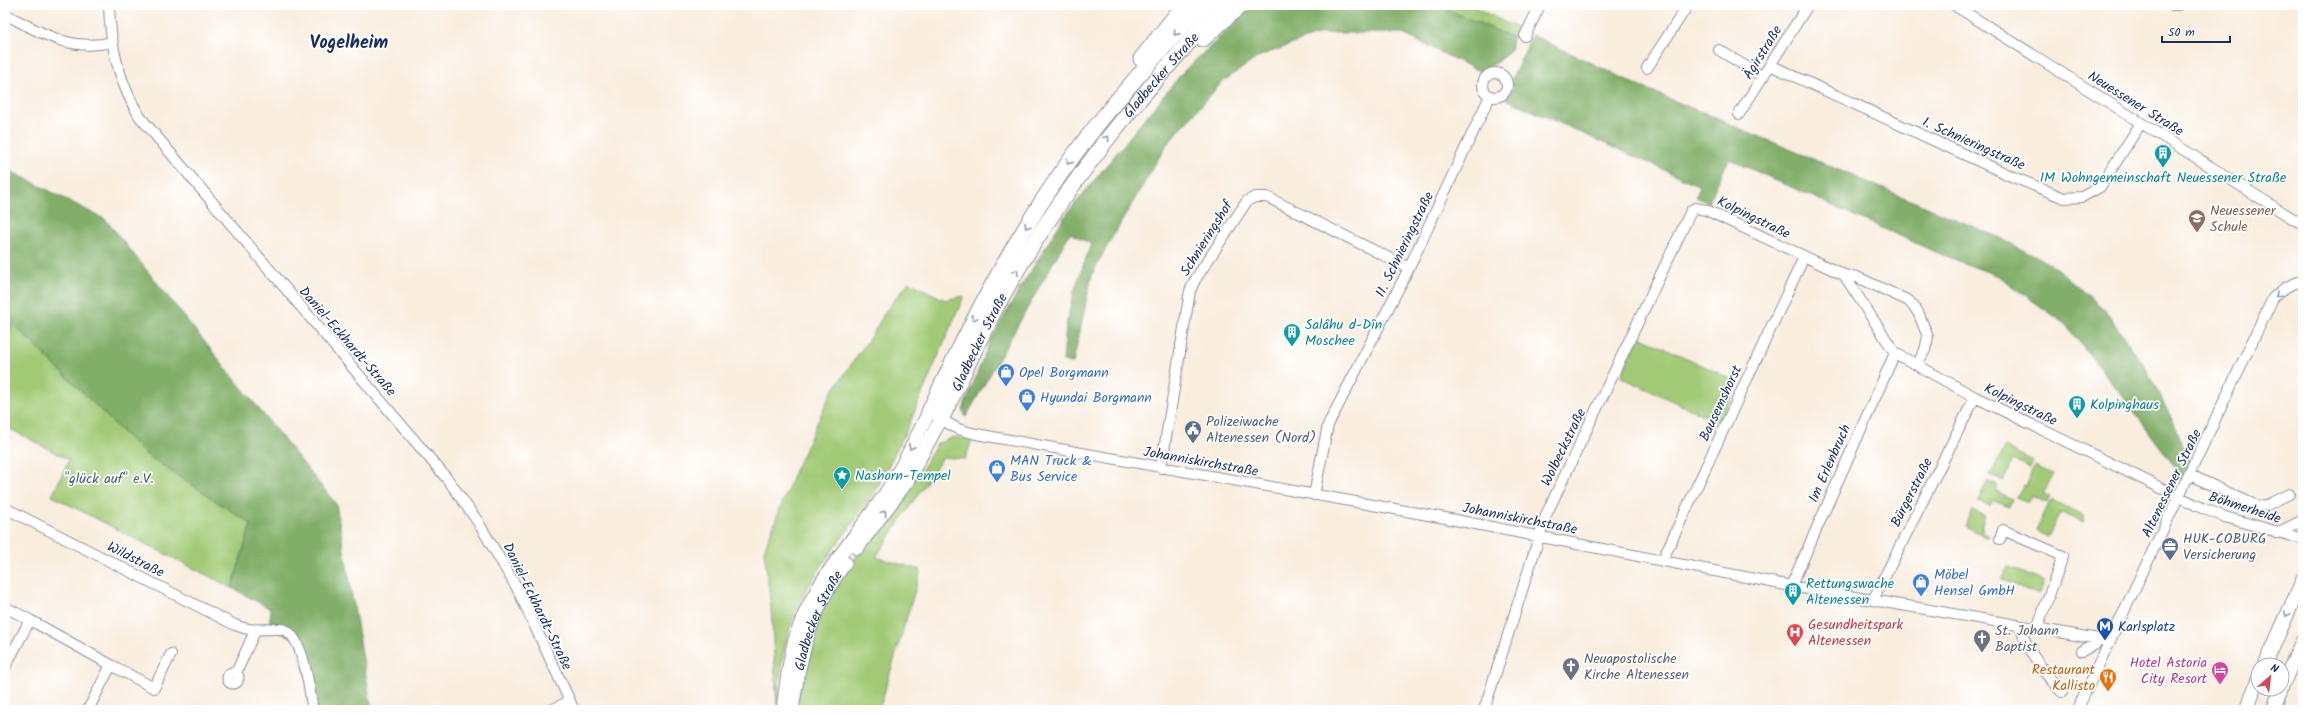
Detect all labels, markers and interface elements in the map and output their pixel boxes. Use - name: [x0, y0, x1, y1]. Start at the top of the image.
- scale bar: [2162, 18, 2230, 44]
- street label: Ägirstraße: [1738, 21, 1788, 84]
- text: 50 m: [2168, 23, 2195, 42]
- street label: Gladbecker Straße: [1118, 27, 1205, 123]
- district label: Vogelheim: [310, 29, 388, 58]
- one-way arrow: [1174, 29, 1181, 36]
- street label: Neuessener Straße: [2083, 65, 2188, 143]
- street label: I. Schnieringstraße: [1919, 111, 2029, 177]
- one-way arrow: [1102, 136, 1109, 143]
- building icon: IM Wohngemeinschaft Neuessener Straße: [2153, 143, 2173, 168]
- one-way arrow: [1067, 158, 1074, 165]
- place label: IM Wohngemeinschaft Neuessener Straße: [2040, 167, 2287, 189]
- street label: II. Schnieringstraße: [1370, 187, 1440, 301]
- street label: Kolpingstraße: [1713, 191, 1795, 245]
- street label: Schnieringshof: [1175, 195, 1240, 281]
- place label: Neuessener Schule: [2210, 200, 2277, 238]
- school or university icon: Neuessener Schule: [2187, 208, 2207, 233]
- one-way arrow: [1024, 222, 1032, 229]
- one-way arrow: [1012, 269, 1019, 276]
- street label: Daniel-Eckhardt-Straße: [293, 282, 402, 402]
- street label: Gladbecker Straße: [946, 289, 1014, 395]
- one-way arrow: [2275, 290, 2283, 298]
- one-way arrow: [971, 314, 979, 321]
- place label: Salâhu d-Dîn Moschee: [1305, 314, 1382, 352]
- building icon: Salâhu d-Dîn Moschee: [1282, 322, 1302, 347]
- street label: Bausemshorst: [1694, 361, 1748, 445]
- shop icon: Opel Borgmann: [996, 362, 1016, 387]
- place label: Opel Borgmann: [1019, 362, 1109, 384]
- street label: Kolpingstraße: [1980, 378, 2062, 432]
- shop icon: Hyundai Borgmann: [1017, 387, 1037, 412]
- place label: Hyundai Borgmann: [1040, 387, 1152, 409]
- building icon: Kolpinghaus: [2067, 394, 2087, 419]
- place label: Kolpinghaus: [2090, 394, 2159, 416]
- street label: Wolbeckstraße: [1536, 404, 1593, 490]
- place label: Polizeiwache Altenessen (Nord): [1206, 411, 1316, 449]
- public building icon: Polizeiwache Altenessen (Nord): [1183, 419, 1203, 444]
- street label: Im Erlenbruch: [1803, 421, 1857, 506]
- street label: Altenessener Straße: [2136, 425, 2208, 541]
- street label: Johanniskirchstraße: [1142, 441, 1261, 483]
- one-way arrow: [908, 443, 916, 450]
- place label: MAN Truck & Bus Service: [1010, 450, 1092, 488]
- street label: Bürgerstraße: [1885, 453, 1939, 531]
- shop icon: MAN Truck & Bus Service: [987, 458, 1007, 483]
- place icon: Nashorn-Tempel: [832, 465, 852, 490]
- place label: Nashorn-Tempel: [855, 465, 951, 487]
- park label: "glück auf" e.V.: [64, 468, 154, 490]
- street label: Böhmerheide: [2206, 486, 2285, 530]
- street label: Johanniskirchstraße: [1461, 497, 1580, 541]
- one-way arrow: [879, 510, 887, 517]
- place label: HUK-COBURG Versicherung: [2183, 528, 2266, 566]
- street label: Wildstraße: [103, 536, 169, 584]
- office icon: HUK-COBURG Versicherung: [2160, 536, 2180, 561]
- street label: Daniel-Eckhardt-Straße: [497, 539, 578, 675]
- place label: Möbel Hensel GmbH: [1934, 564, 2015, 602]
- street label: Gladbecker Straße: [789, 566, 849, 673]
- shop icon: Möbel Hensel GmbH: [1911, 572, 1931, 597]
- place label: Rettungswache Altenessen: [1806, 573, 1895, 611]
- building icon: Rettungswache Altenessen: [1783, 581, 1803, 606]
- one-way arrow: [2284, 610, 2292, 618]
- place label: Gesundheitspark Altenessen: [1808, 614, 1903, 652]
- metro station icon: Karlsplatz: [2095, 616, 2115, 641]
- place label: Karlsplatz: [2118, 616, 2175, 638]
- place label: St. Johann Baptist: [1995, 620, 2059, 658]
- hospital icon: Gesundheitspark Altenessen: [1785, 622, 1805, 647]
- church icon: St. Johann Baptist: [1972, 628, 1992, 653]
- place label: Neuapostolische Kirche Altenessen: [1584, 648, 1689, 686]
- place label: Hotel Astoria City Resort: [2130, 652, 2208, 690]
- church icon: Neuapostolische Kirche Altenessen: [1561, 656, 1581, 681]
- north arrow: [2250, 657, 2290, 697]
- place label: Restaurant Kallisto: [2032, 659, 2096, 697]
- text: N: [2267, 659, 2282, 679]
- hotel icon: Hotel Astoria City Resort: [2210, 660, 2230, 685]
- restaurant icon: Restaurant Kallisto: [2098, 667, 2118, 692]

